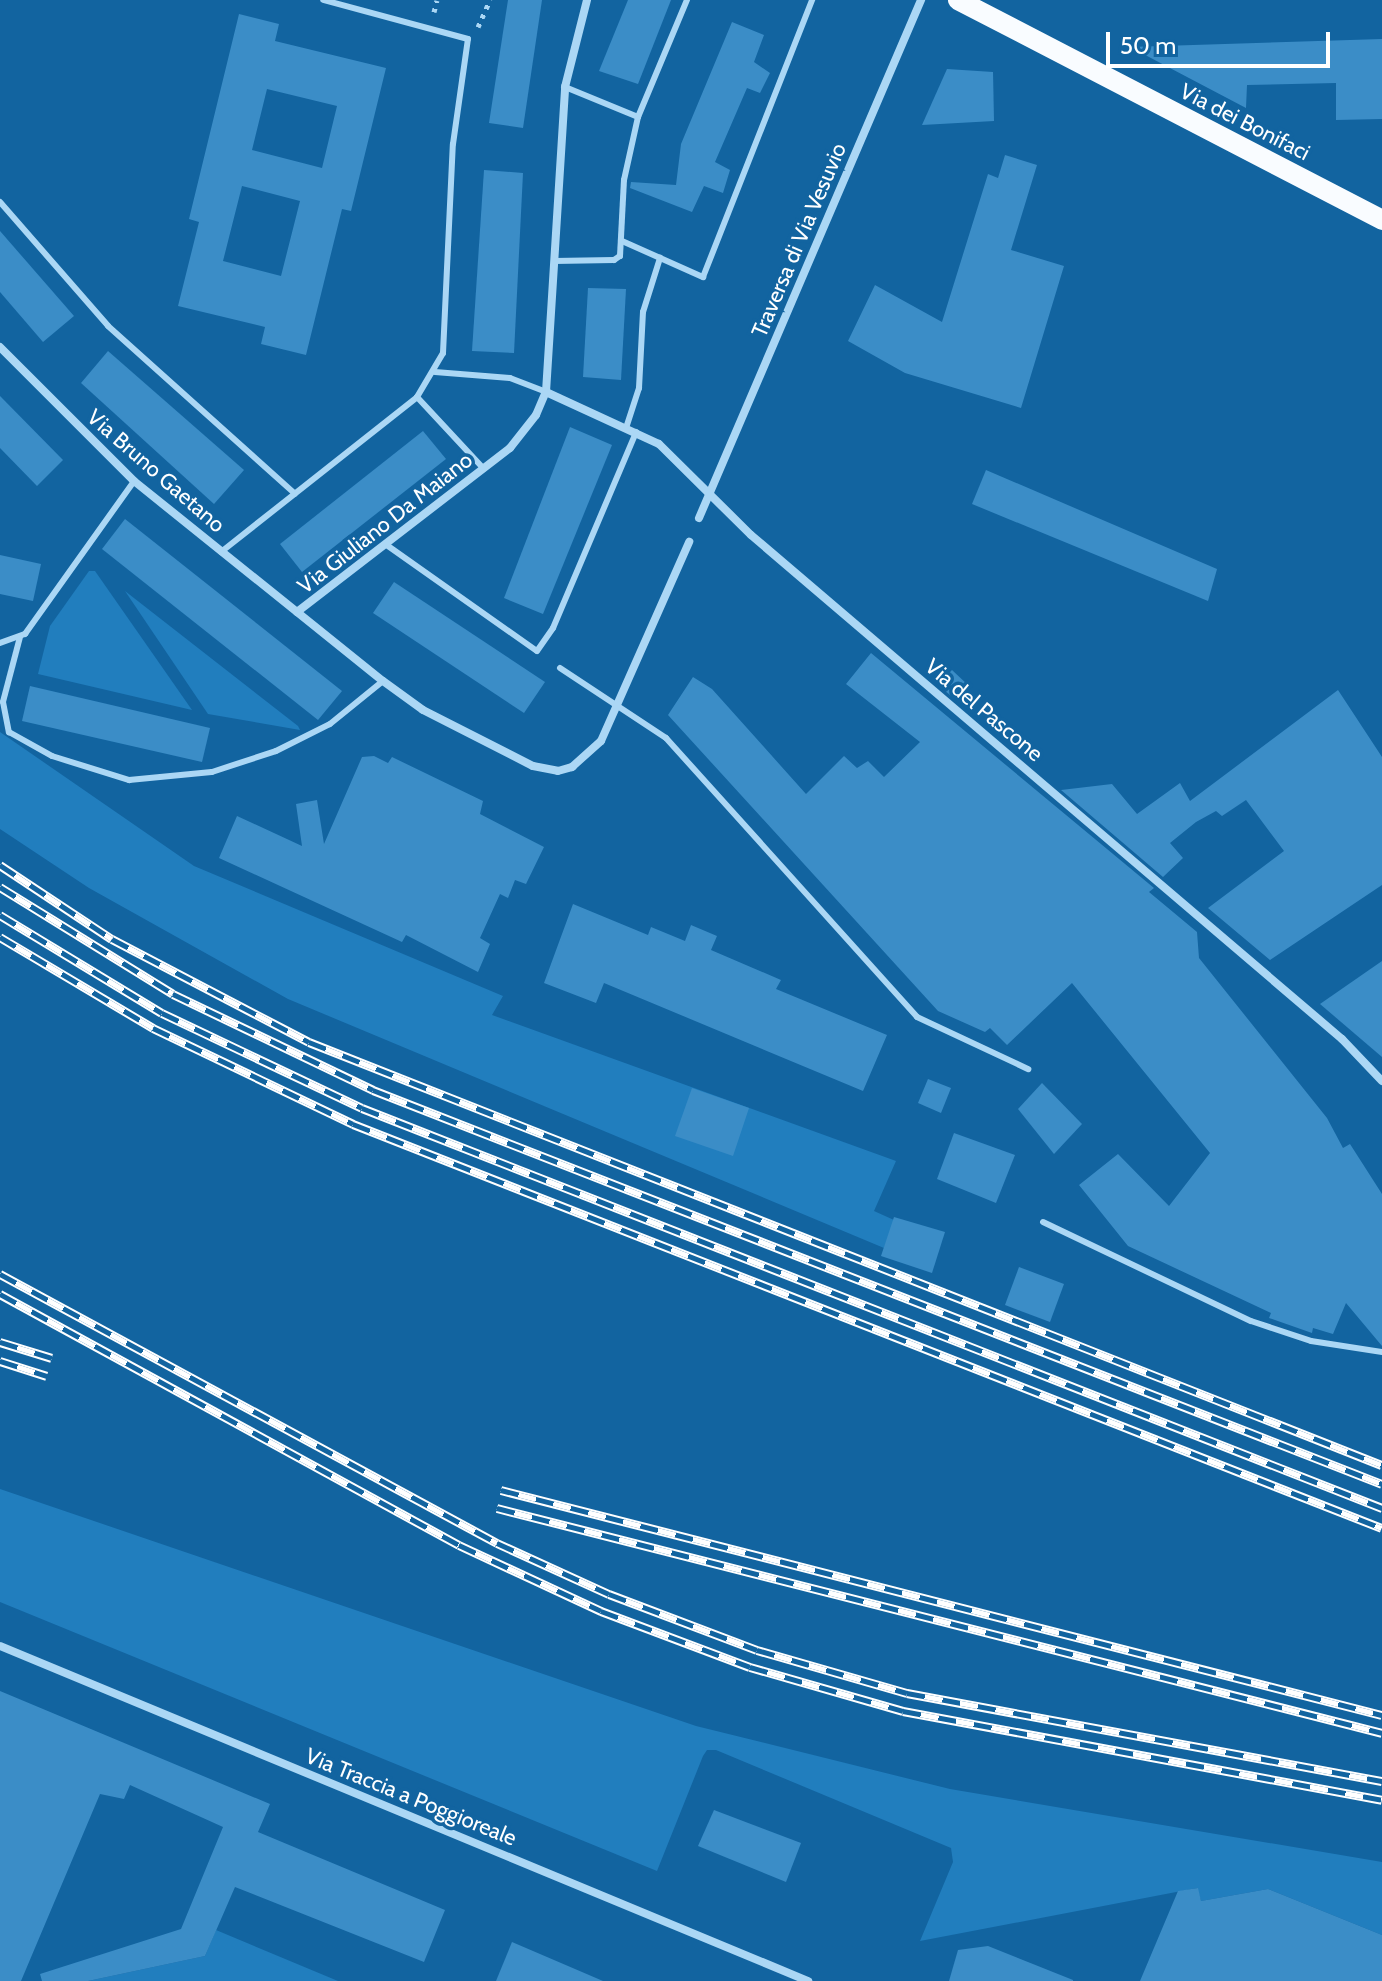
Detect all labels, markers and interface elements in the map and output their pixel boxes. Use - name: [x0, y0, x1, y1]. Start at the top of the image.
- scale bar: [1110, 16, 1334, 66]
- text: 50 m: [1120, 31, 1176, 60]
- street label: Via dei Bonifaci: [1176, 78, 1314, 166]
- street label: Traversa di Via Vesuvio: [746, 139, 852, 341]
- street label: Via Bruno Gaetano: [82, 404, 230, 538]
- street label: Via Giuliano Da Maiano: [292, 447, 478, 599]
- street label: Via del Pascone: [920, 653, 1048, 767]
- street label: Via Traccia a Poggioreale: [301, 1743, 521, 1851]

